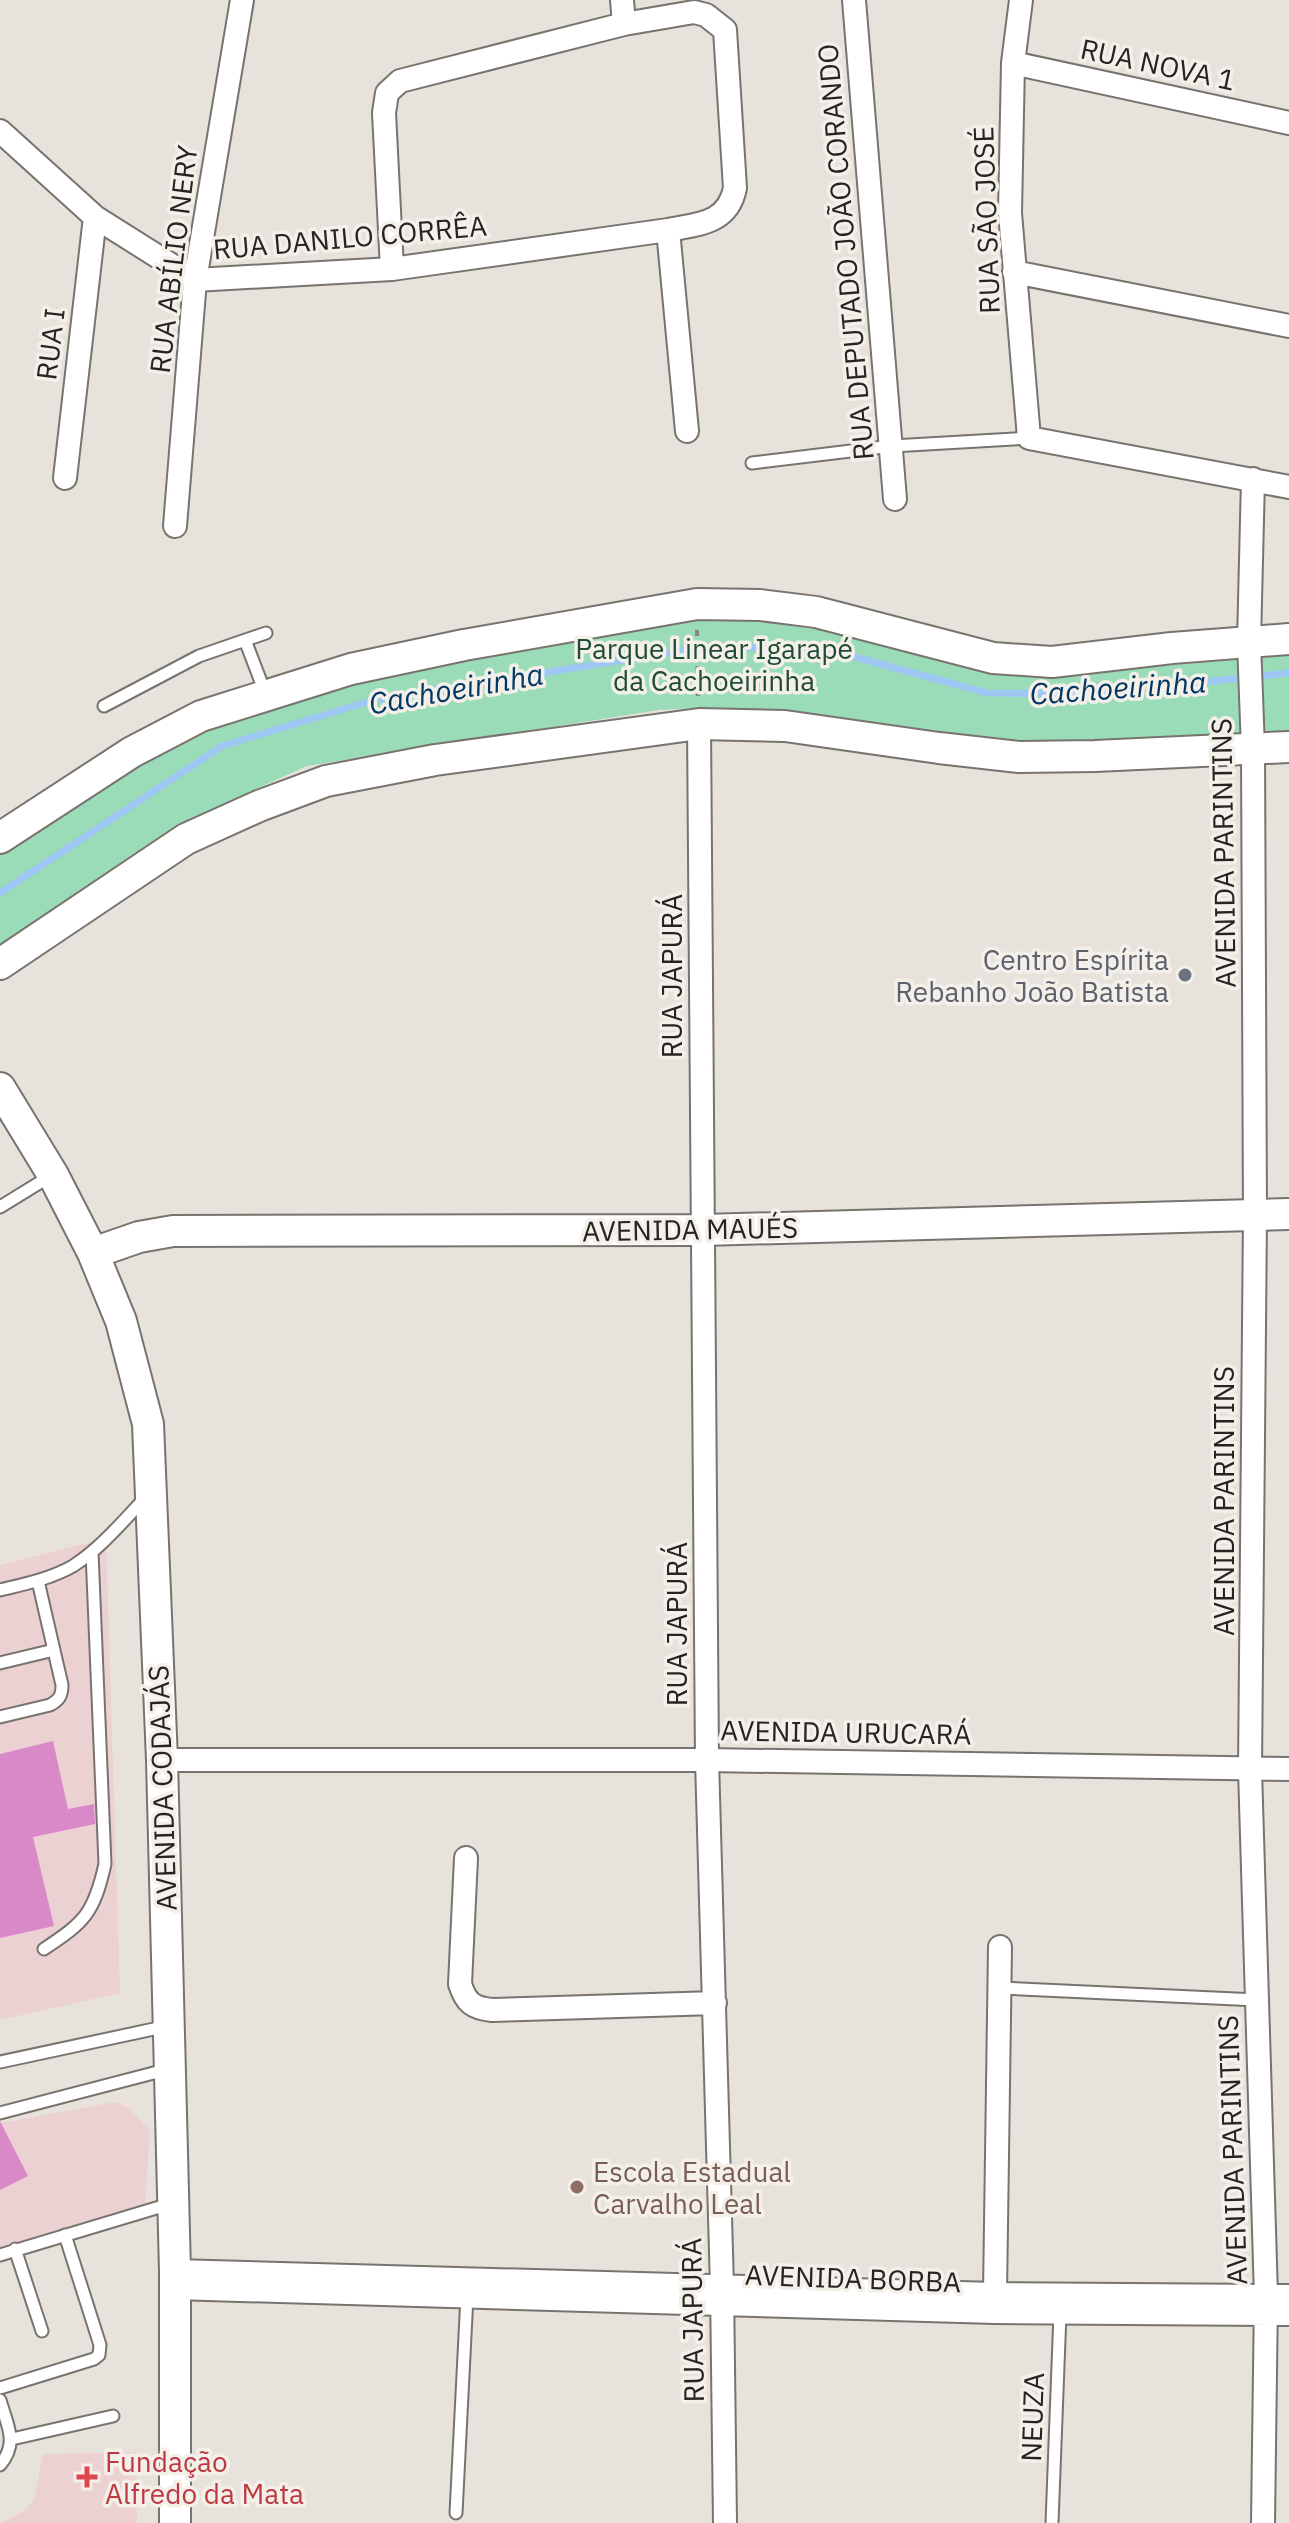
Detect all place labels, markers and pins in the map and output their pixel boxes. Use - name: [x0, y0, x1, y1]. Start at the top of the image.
- place label: Centro Espírita Rebanho João Batista: [895, 941, 1169, 1010]
- marker: Centro Espírita Rebanho João Batista: [1176, 966, 1194, 984]
- place label: Escola Estadual Carvalho Leal: [593, 2153, 791, 2222]
- marker: Escola Estadual Carvalho Leal: [568, 2178, 586, 2196]
- place label: Fundação Alfredo da Mata: [105, 2443, 304, 2512]
- marker: Fundação Alfredo da Mata: [76, 2466, 98, 2488]

